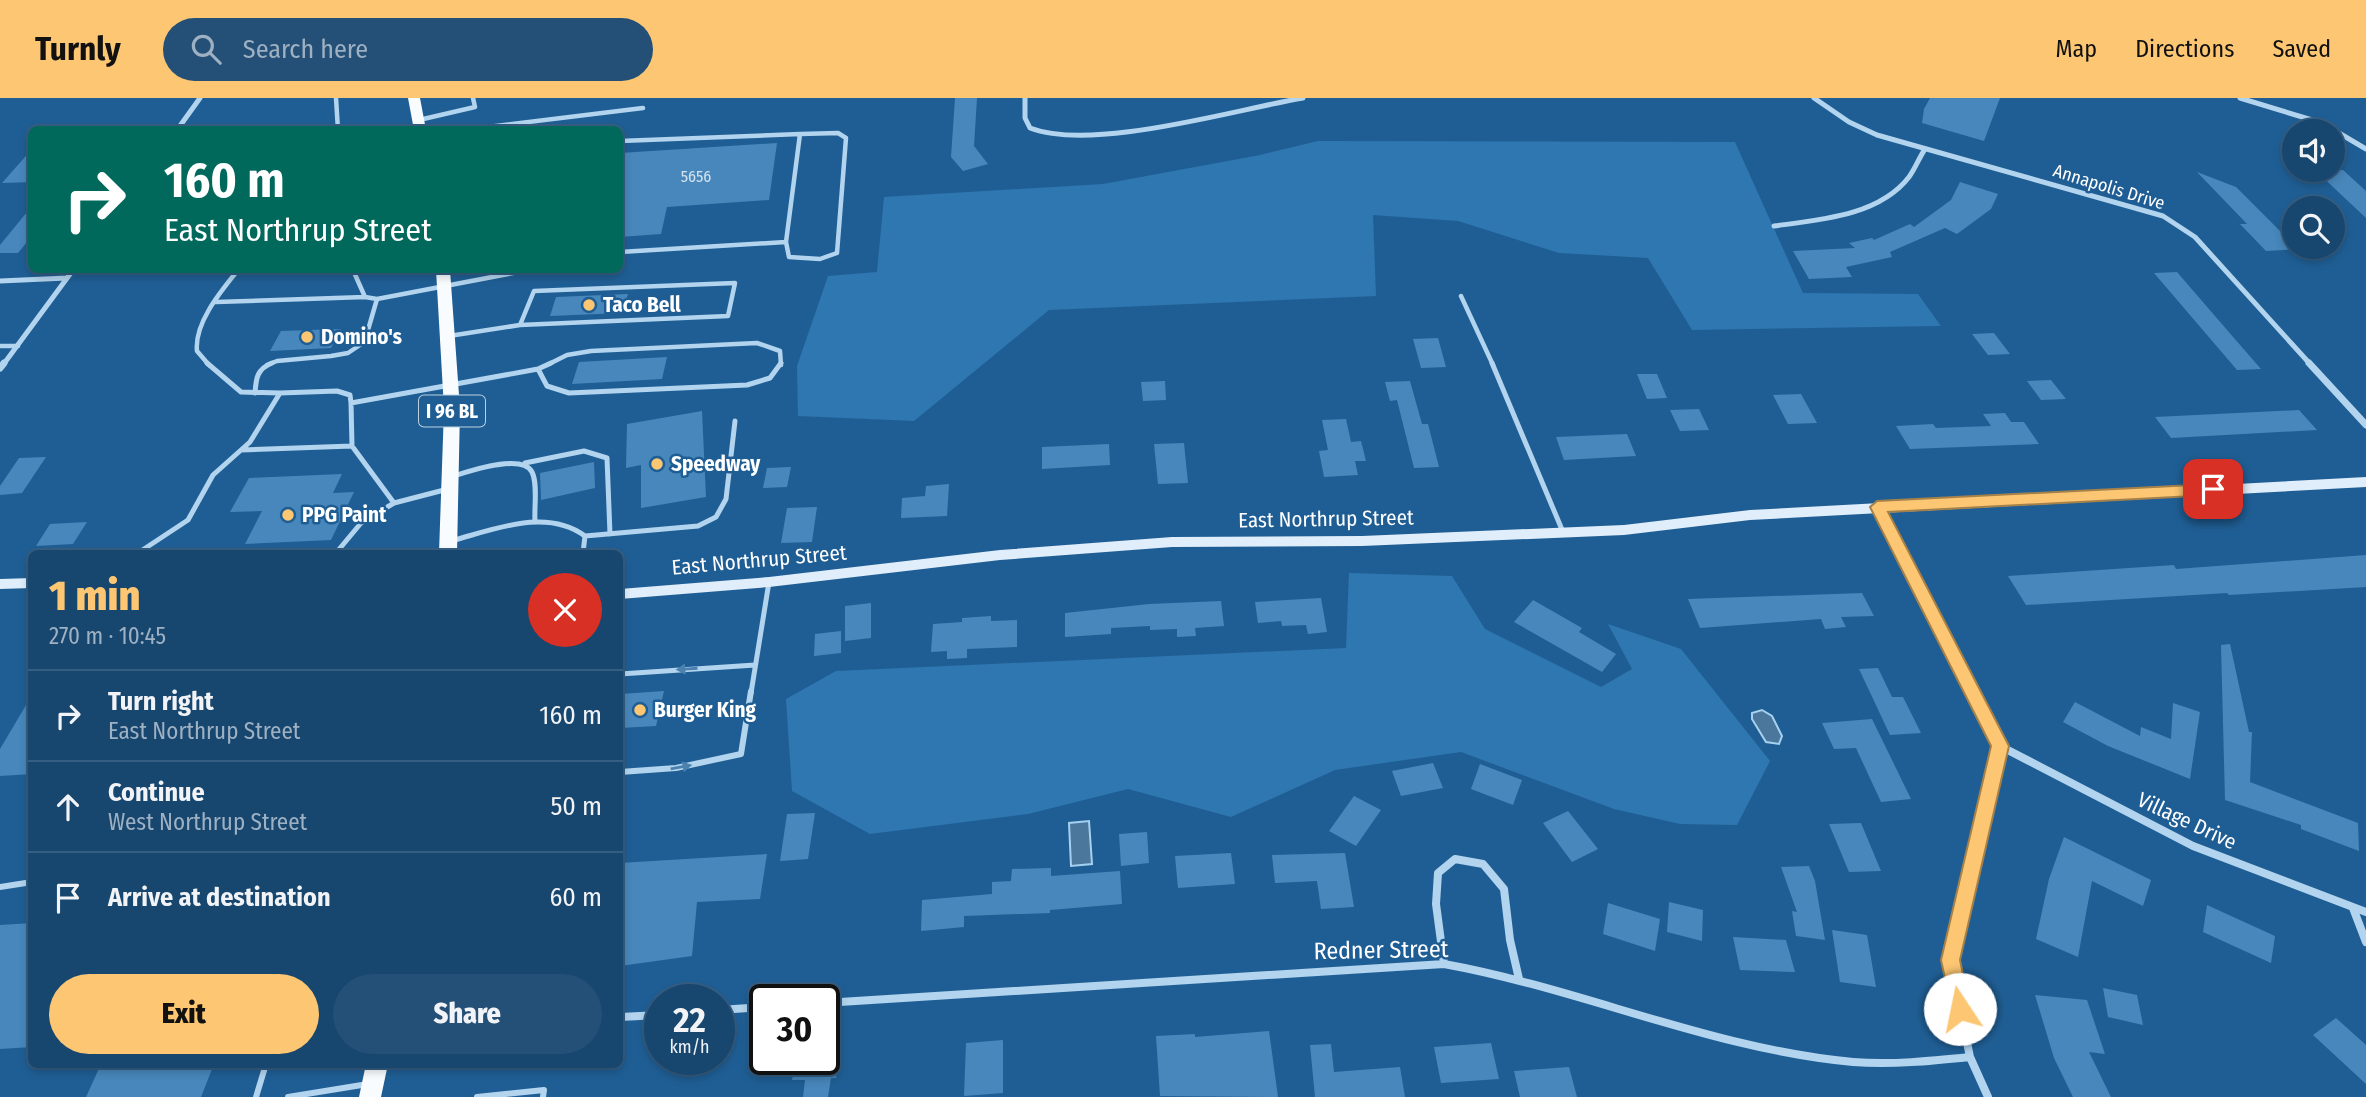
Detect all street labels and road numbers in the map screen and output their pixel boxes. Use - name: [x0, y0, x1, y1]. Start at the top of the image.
- street label: Annapolis Drive: [2050, 160, 2168, 214]
- road number: I 96 BL: [419, 396, 485, 426]
- street label: East Northrup Street: [1238, 504, 1414, 534]
- street label: East Northrup Street: [670, 539, 848, 581]
- street label: Village Drive: [2133, 787, 2241, 855]
- street label: Redner Street: [1313, 935, 1449, 965]

